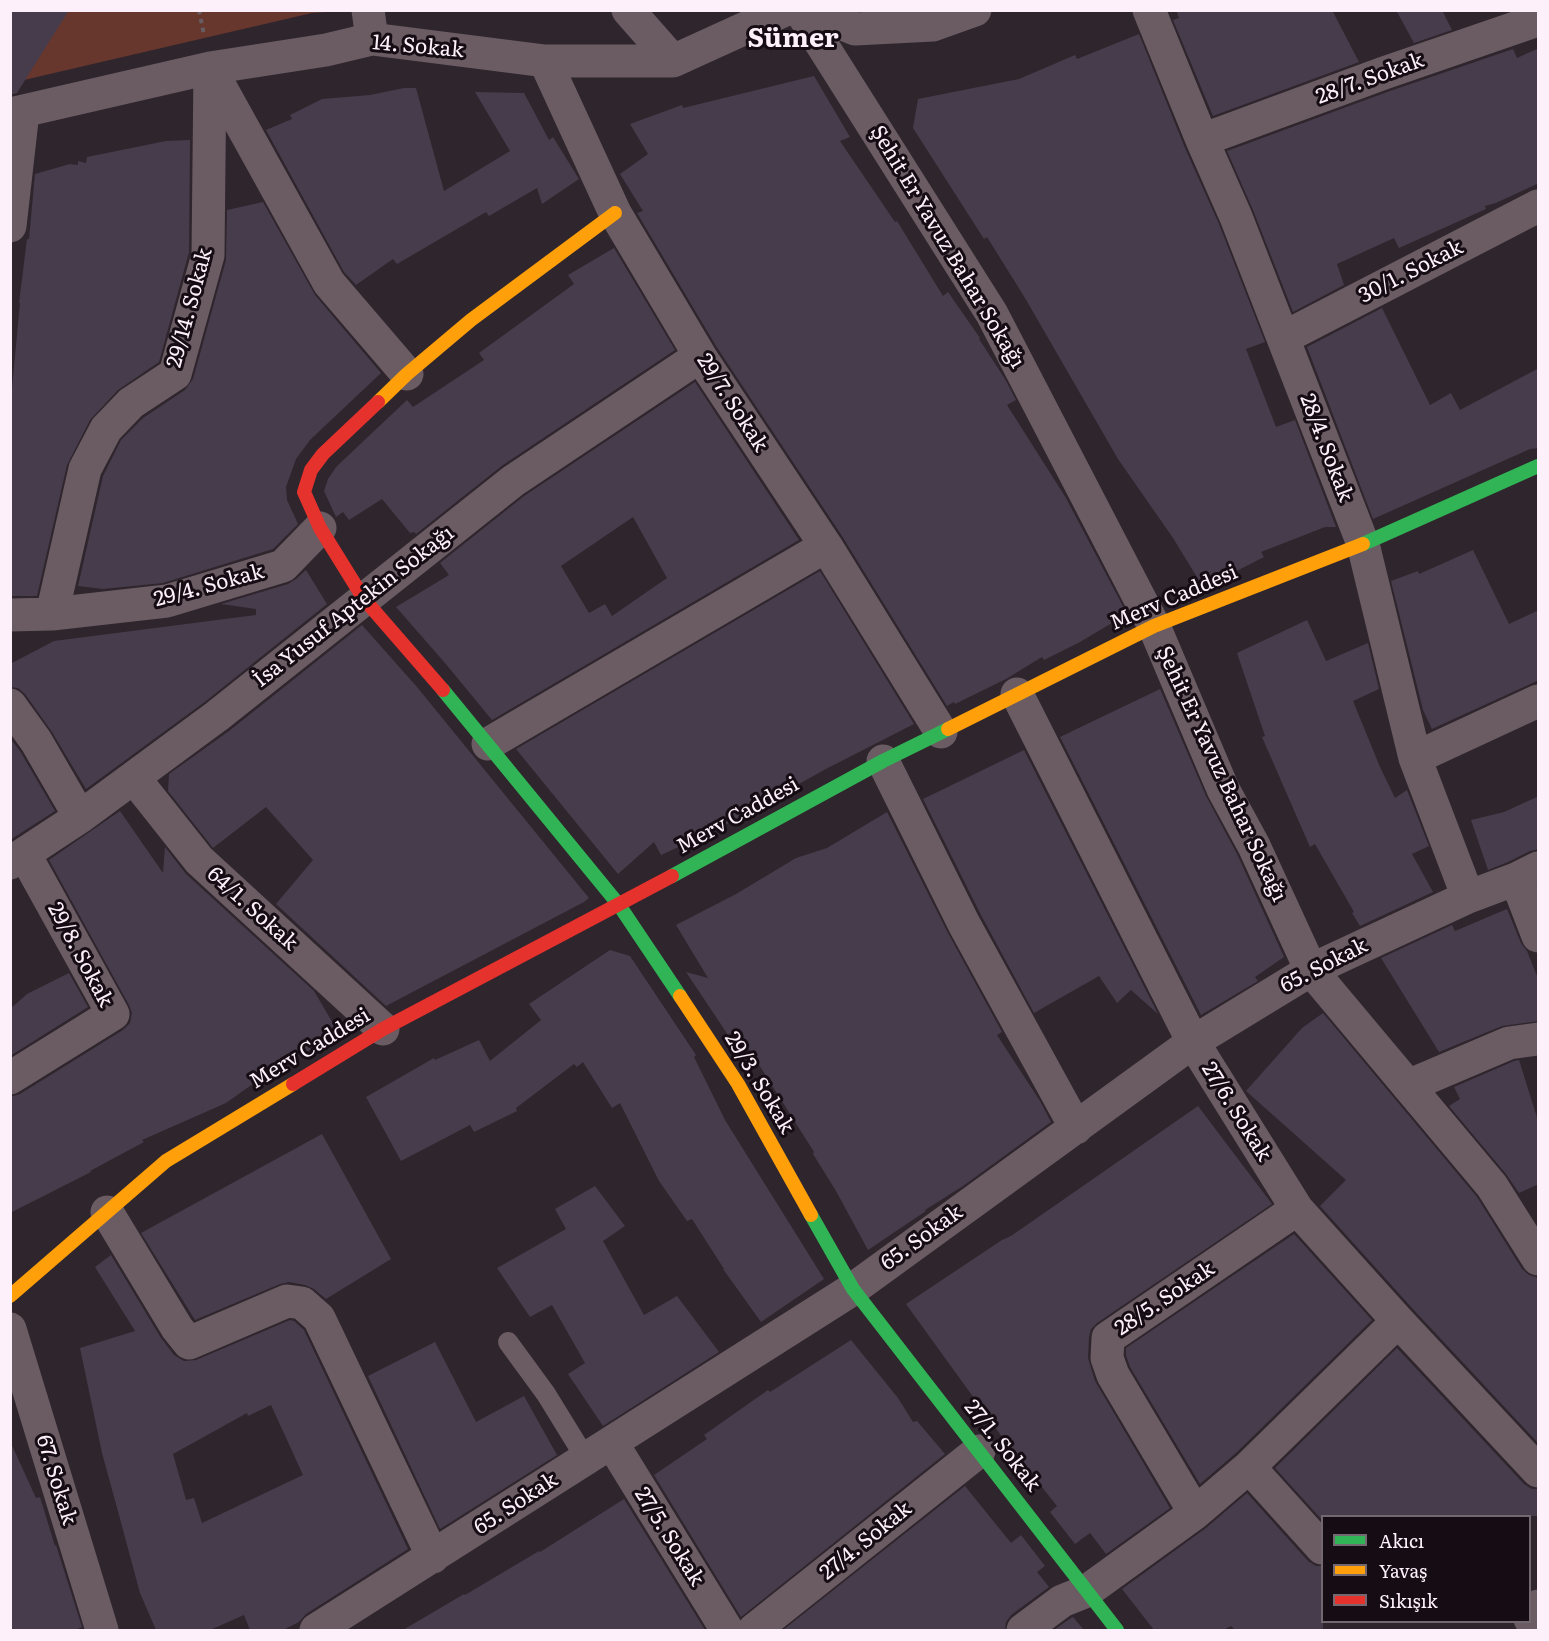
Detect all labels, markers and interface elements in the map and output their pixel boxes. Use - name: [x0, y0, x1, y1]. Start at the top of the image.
- district label: Sümer: [747, 23, 839, 55]
- street label: 14. Sokak: [371, 30, 465, 64]
- street label: 28/7. Sokak: [1313, 48, 1427, 110]
- street label: Şehit Er Yavuz Bahar Sokağı: [864, 121, 1030, 373]
- street label: 30/1. Sokak: [1355, 235, 1467, 309]
- street label: 29/14. Sokak: [162, 246, 218, 370]
- street label: 29/7. Sokak: [691, 349, 773, 457]
- street label: 28/4. Sokak: [1294, 391, 1358, 505]
- street label: İsa Yusuf Aptekin Sokağı: [249, 521, 459, 693]
- street label: 29/4. Sokak: [151, 559, 267, 613]
- street label: Merv Caddesi: [1107, 560, 1241, 636]
- street label: Şehit Er Yavuz Bahar Sokağı: [1151, 642, 1291, 906]
- street label: Merv Caddesi: [672, 772, 804, 860]
- street label: 64/1. Sokak: [202, 862, 302, 956]
- street label: 29/8. Sokak: [42, 898, 118, 1012]
- street label: 65. Sokak: [1276, 933, 1372, 999]
- street label: Merv Caddesi: [245, 1003, 375, 1095]
- street label: 29/3. Sokak: [719, 1028, 799, 1138]
- street label: 27/6. Sokak: [1196, 1058, 1276, 1166]
- street label: 65. Sokak: [876, 1200, 968, 1276]
- street label: 28/5. Sokak: [1110, 1257, 1220, 1341]
- street label: 27/1. Sokak: [958, 1395, 1046, 1497]
- street label: 67. Sokak: [30, 1432, 82, 1528]
- street label: 65. Sokak: [469, 1468, 563, 1540]
- street label: 27/5. Sokak: [629, 1483, 709, 1591]
- street label: 27/4. Sokak: [815, 1497, 917, 1585]
- legend: [1321, 1515, 1531, 1623]
- text: Akıcı: [1379, 1527, 1424, 1554]
- text: Yavaş: [1379, 1557, 1427, 1584]
- text: Sıkışık: [1379, 1587, 1438, 1614]

